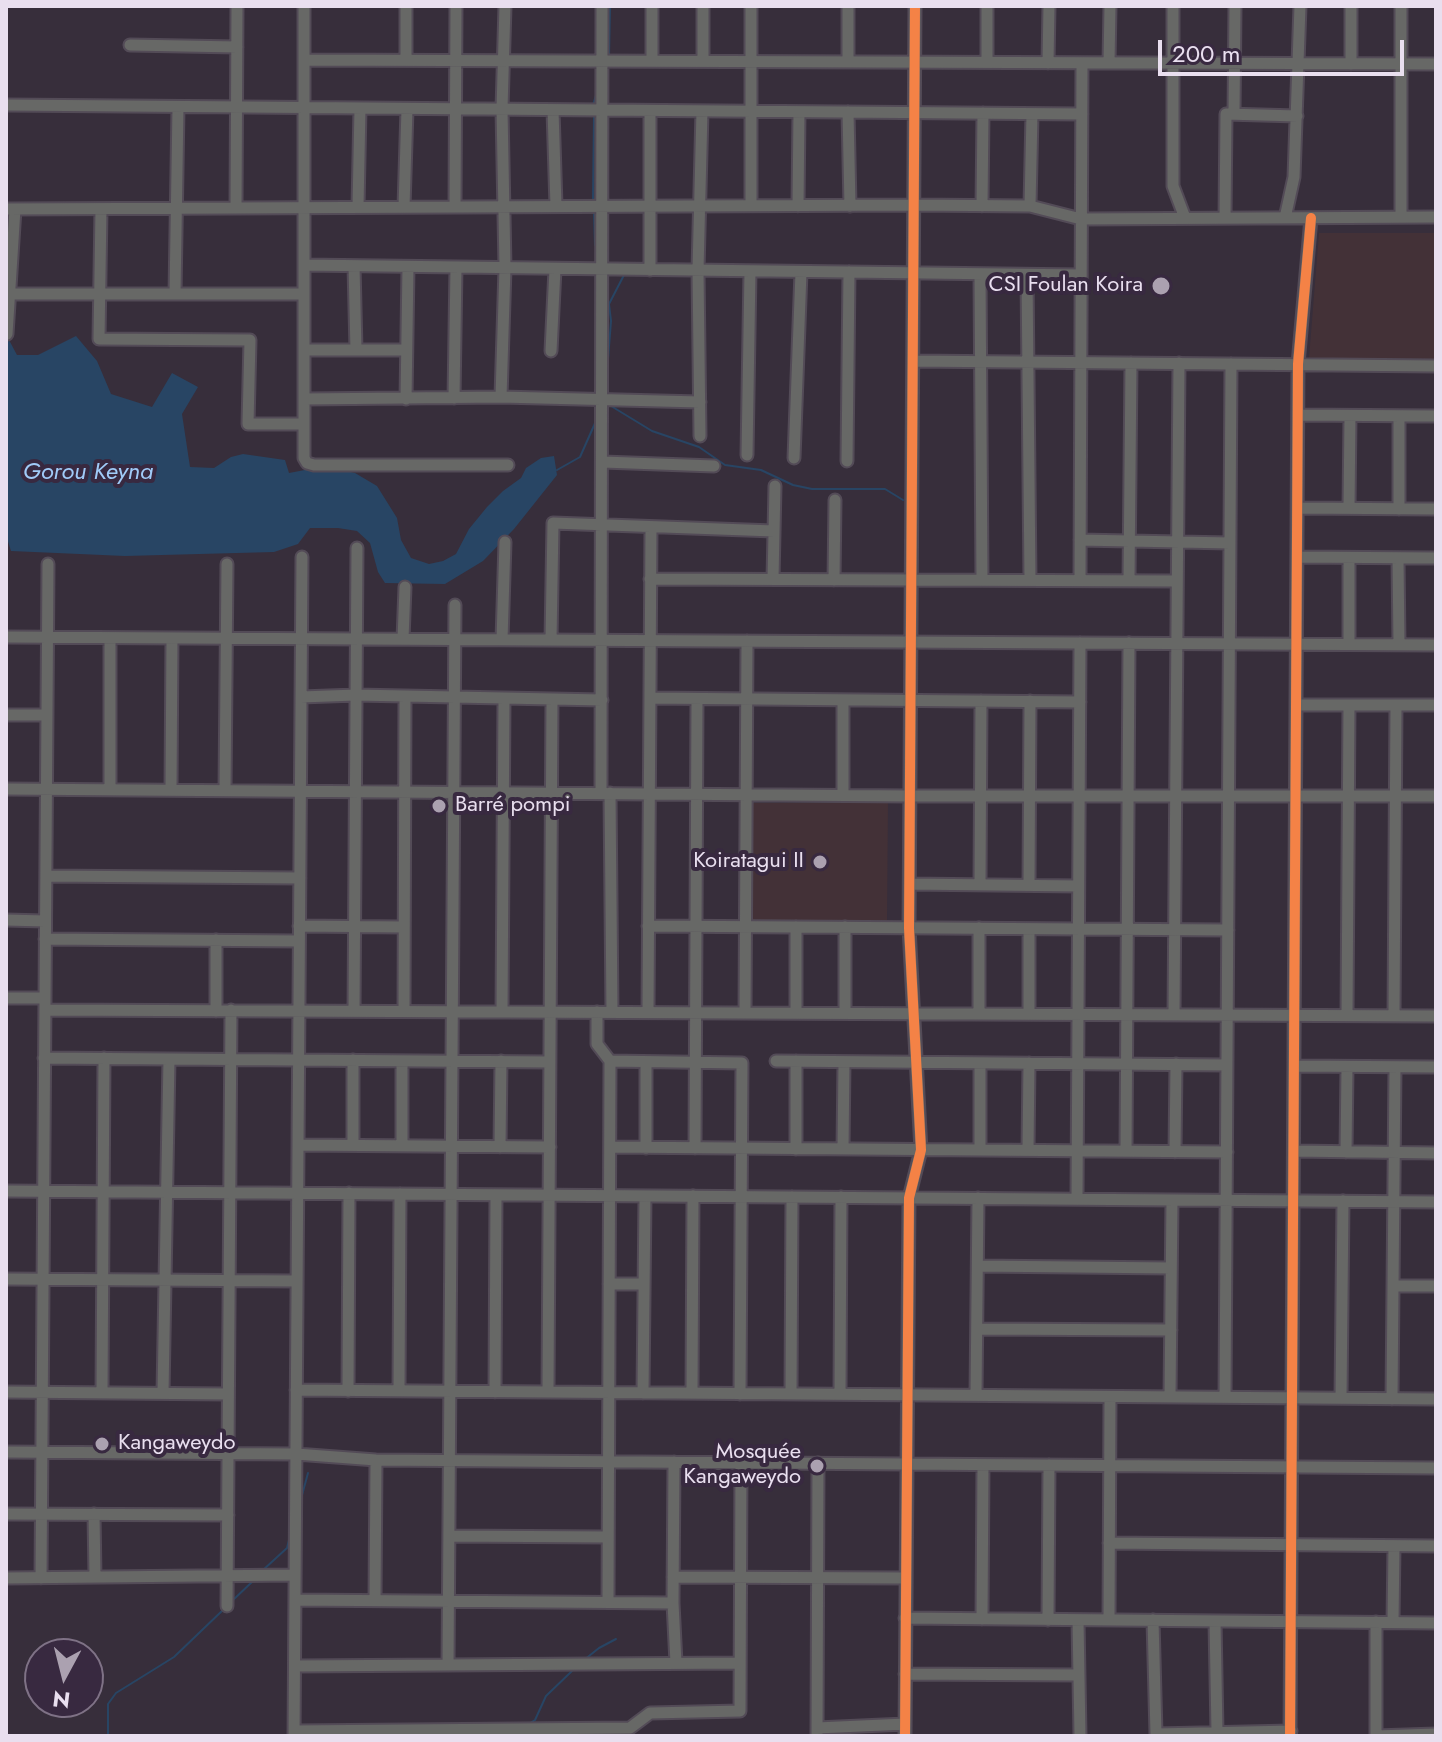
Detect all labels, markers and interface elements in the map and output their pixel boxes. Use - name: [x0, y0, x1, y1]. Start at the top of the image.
- scale bar: [1162, 24, 1408, 74]
- text: 200 m: [1172, 36, 1240, 71]
- place label: CSI Foulan Koira: [989, 273, 1143, 299]
- marker: CSI Foulan Koira: [1150, 275, 1172, 297]
- water label: Gorou Keyna: [23, 459, 153, 487]
- place label: Barré pompi: [455, 793, 571, 819]
- marker: Barré pompi: [430, 797, 448, 815]
- place label: Koiratagui II: [693, 849, 804, 875]
- marker: Koiratagui II: [811, 853, 829, 871]
- place label: Kangaweydo: [118, 1431, 235, 1457]
- marker: Kangaweydo: [93, 1435, 111, 1453]
- place label: Mosquée Kangaweydo: [684, 1440, 801, 1492]
- marker: Mosquée Kangaweydo: [808, 1457, 826, 1475]
- north arrow: [24, 1638, 104, 1718]
- text: N: [51, 1683, 72, 1717]

